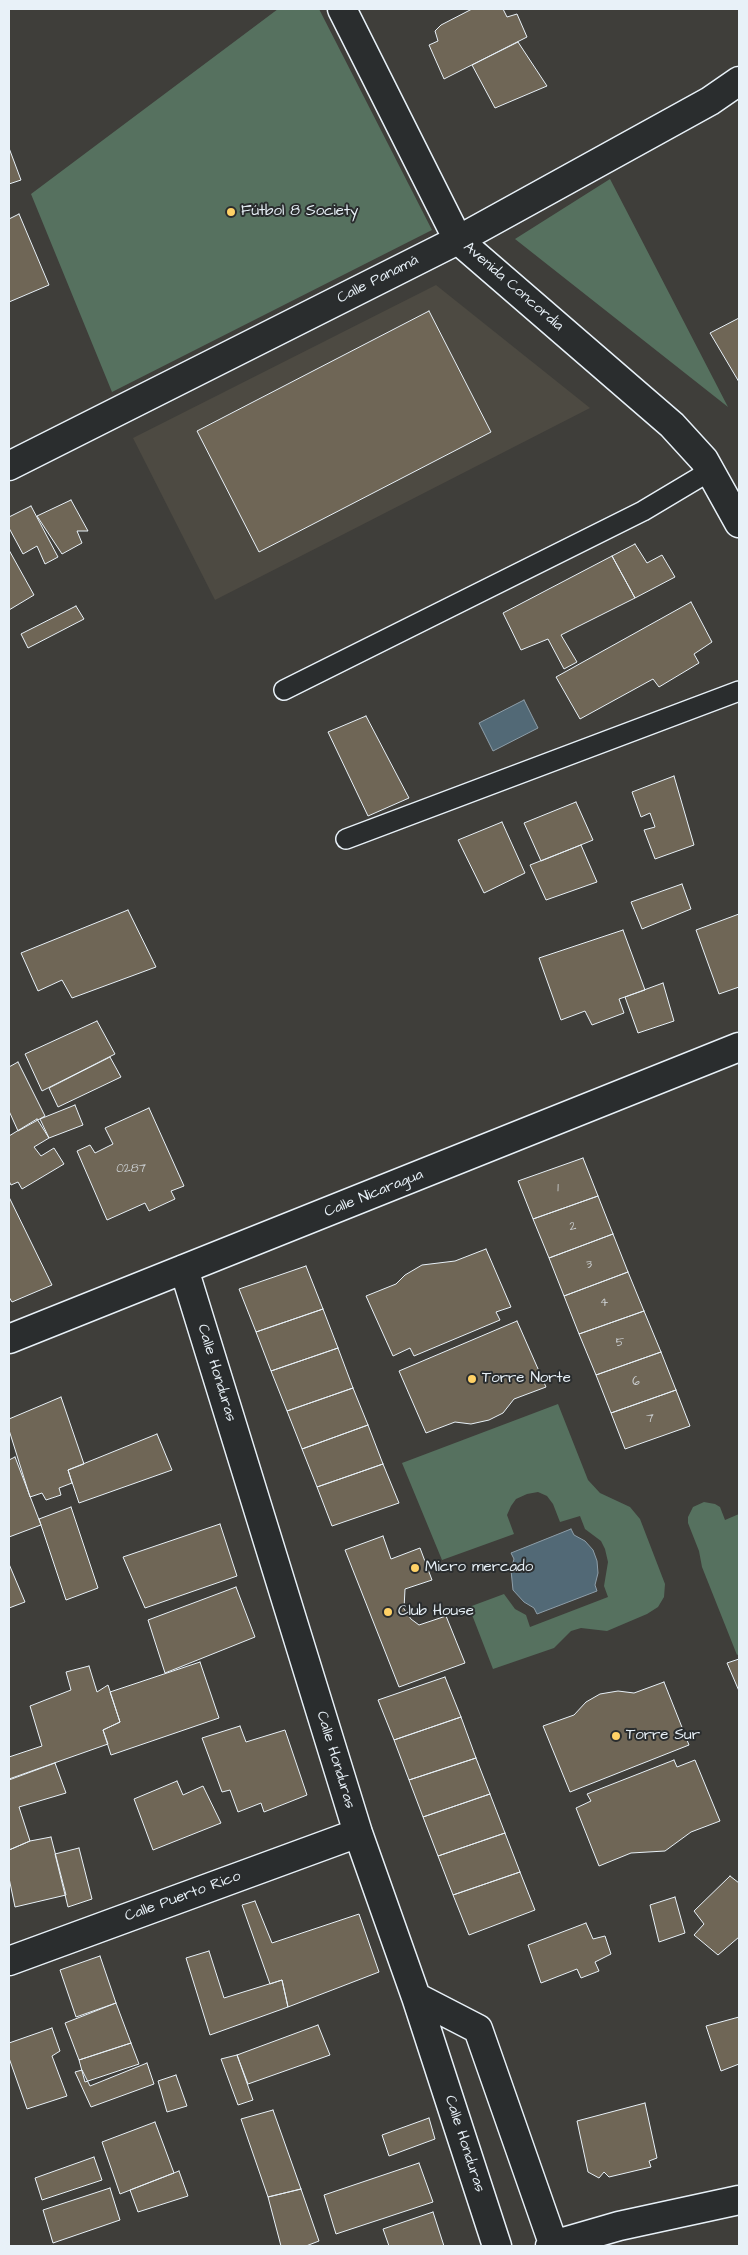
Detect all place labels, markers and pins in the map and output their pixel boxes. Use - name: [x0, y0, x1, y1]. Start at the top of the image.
- place label: Fútbol 8 Society: [241, 203, 358, 221]
- marker: Fútbol 8 Society: [225, 206, 237, 218]
- place label: Torre Norte: [482, 1370, 571, 1388]
- marker: Torre Norte: [466, 1373, 478, 1385]
- place label: Micro mercado: [425, 1559, 533, 1577]
- marker: Micro mercado: [409, 1562, 421, 1574]
- place label: Club House: [398, 1603, 474, 1621]
- marker: Club House: [382, 1606, 394, 1618]
- place label: Torre Sur: [626, 1727, 700, 1745]
- marker: Torre Sur: [610, 1730, 622, 1742]

